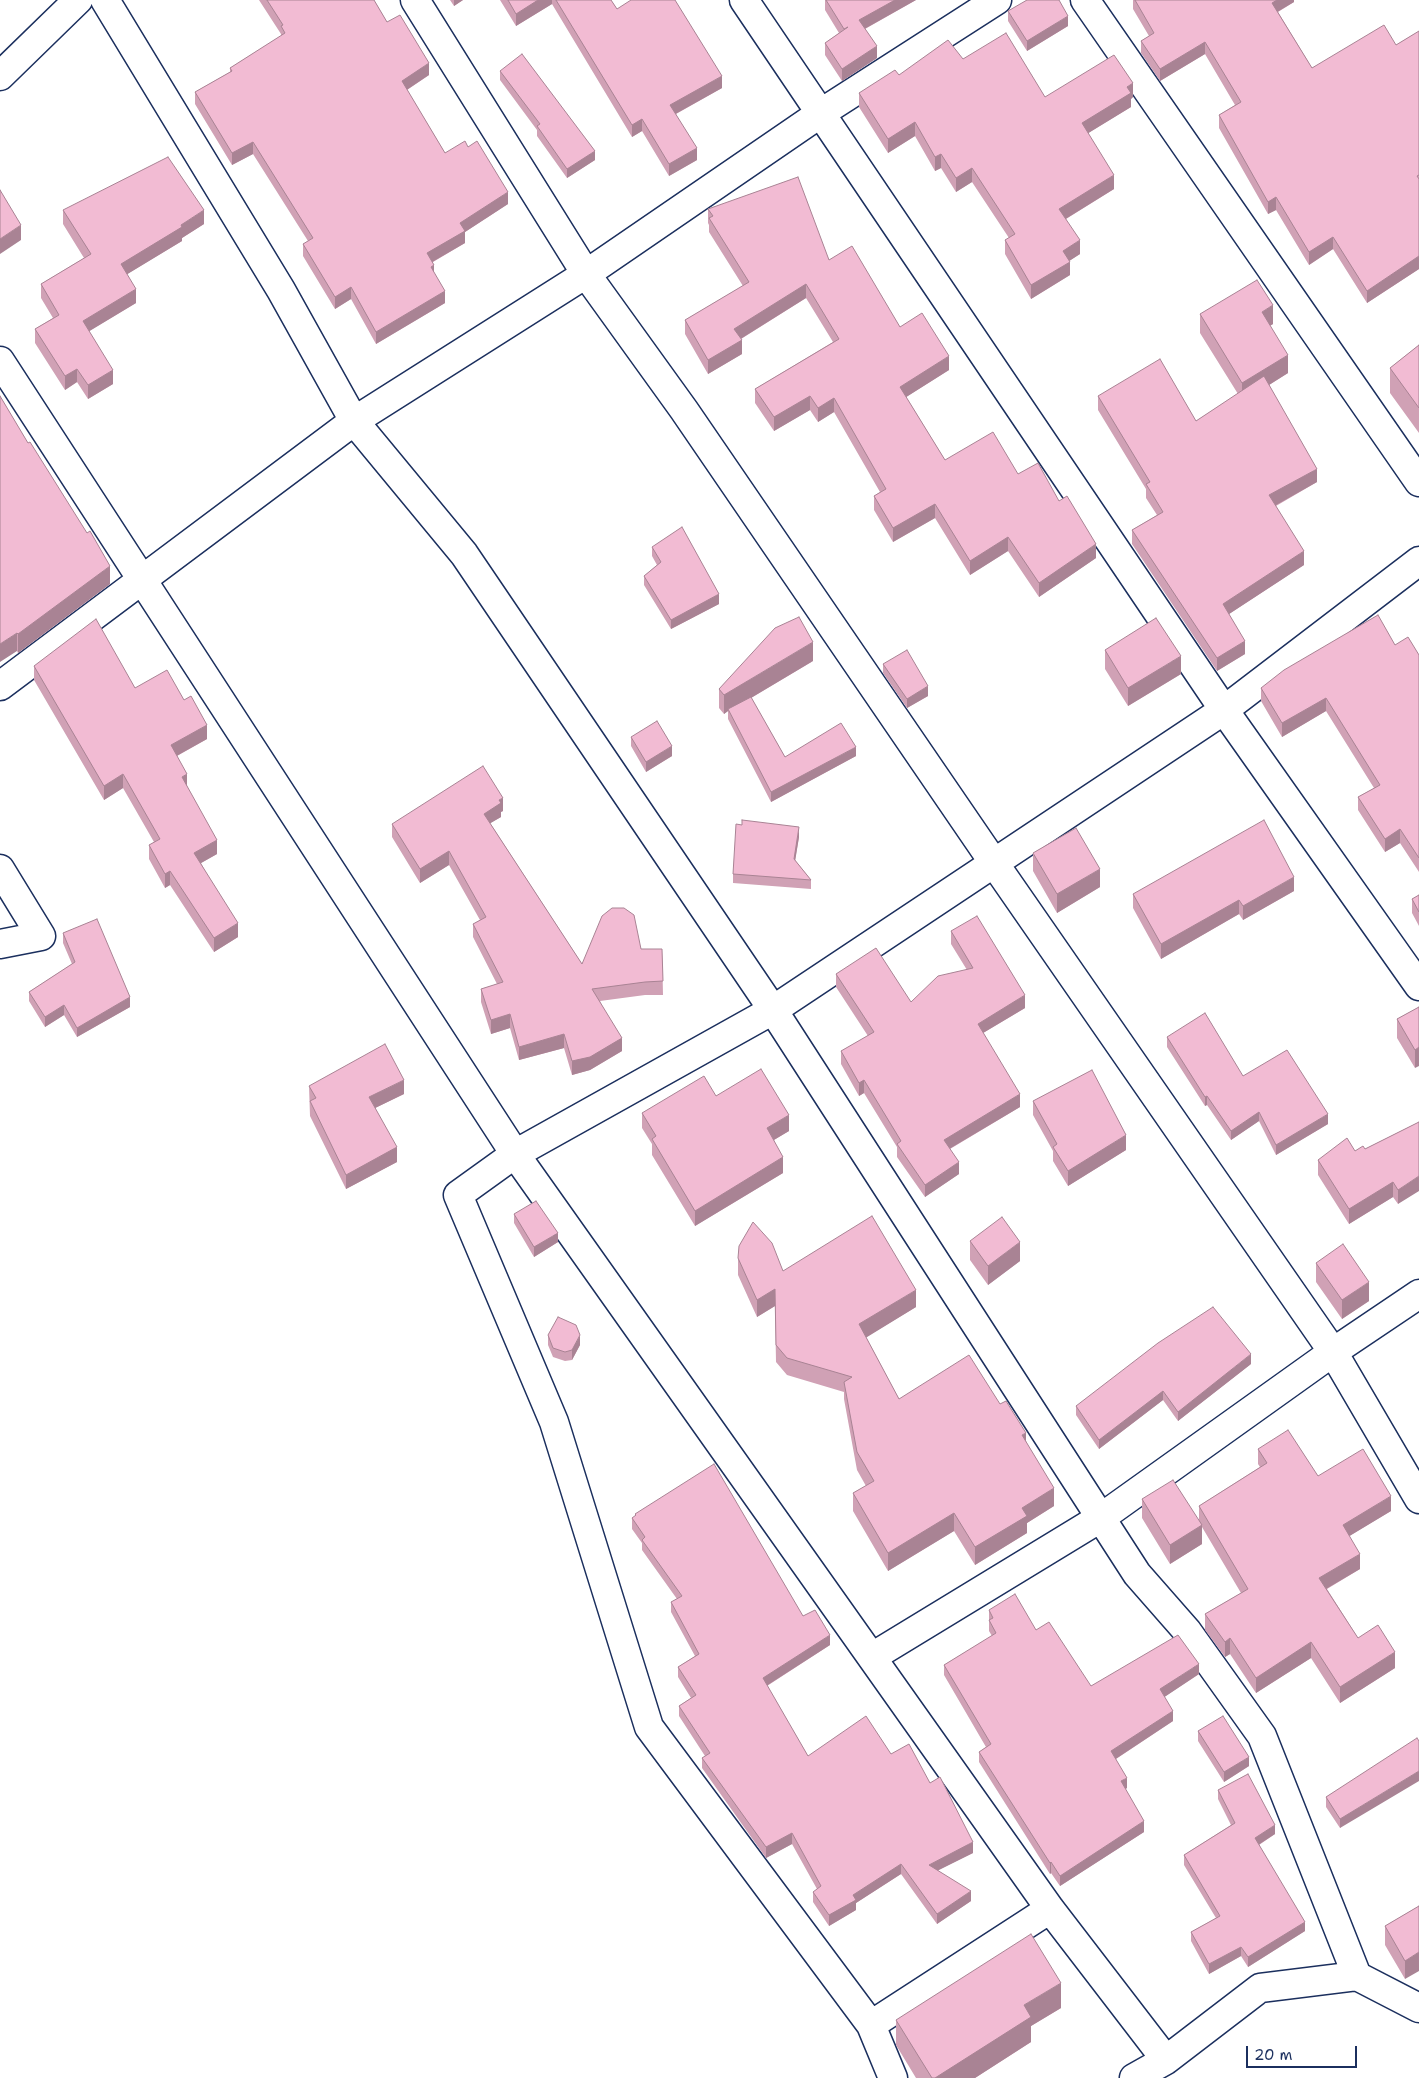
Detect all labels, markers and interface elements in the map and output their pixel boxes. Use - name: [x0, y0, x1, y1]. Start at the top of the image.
- scale bar: [1249, 2036, 1360, 2068]
- text: 20 m: [1254, 2045, 1293, 2065]

